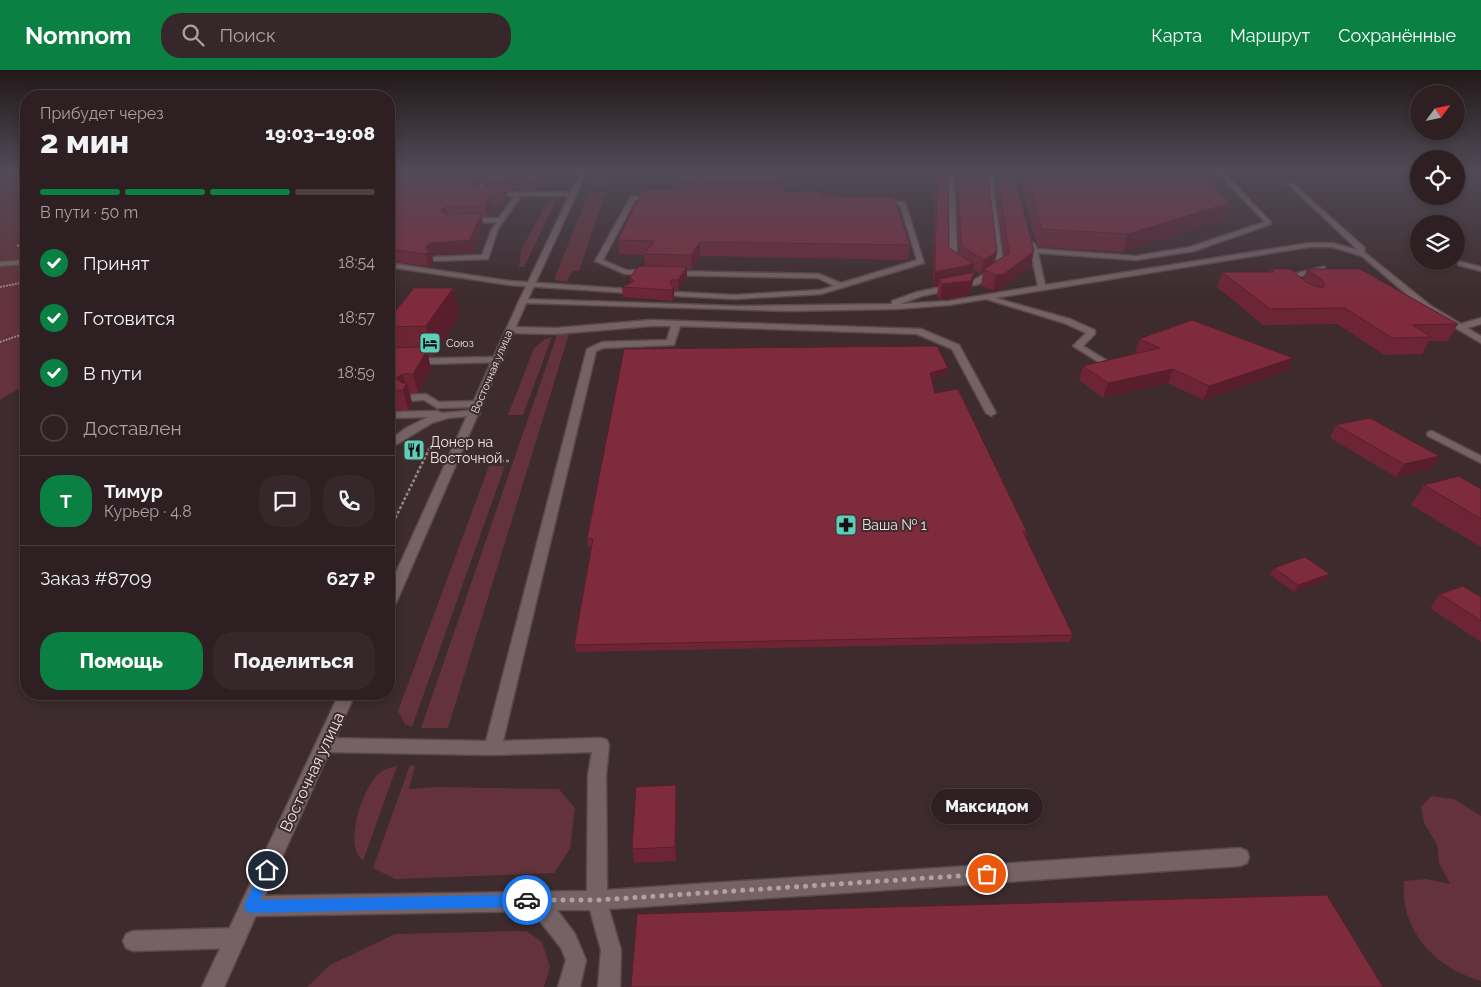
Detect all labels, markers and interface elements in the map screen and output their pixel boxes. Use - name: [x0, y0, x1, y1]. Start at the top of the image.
- search box: [161, 13, 511, 58]
- text: Nomnom: [25, 21, 131, 50]
- icon: search: [179, 21, 207, 49]
- text: Поиск: [219, 24, 276, 46]
- text: Карта: [1151, 25, 1202, 46]
- text: Маршрут: [1230, 25, 1310, 46]
- text: Сохранённые: [1338, 25, 1456, 46]
- north arrow: [1410, 85, 1465, 140]
- map controls: [1410, 85, 1465, 270]
- text: Прибудет через: [40, 104, 164, 123]
- text: 19:03–19:08: [265, 122, 375, 144]
- text: 2 мин: [40, 123, 129, 160]
- button: locate: [1410, 150, 1465, 205]
- text: В пути · 50 m: [40, 203, 138, 222]
- button: layers: [1410, 215, 1465, 270]
- icon: check: [40, 249, 68, 277]
- text: Принят: [83, 252, 150, 274]
- text: 18:54: [338, 253, 375, 272]
- icon: check: [40, 304, 68, 332]
- text: Готовится: [83, 307, 175, 329]
- text: 18:57: [338, 308, 375, 327]
- street label: Восточная улица: [469, 328, 515, 416]
- hotel icon: Союз: [418, 331, 442, 355]
- place label: Союз: [446, 337, 474, 350]
- icon: check: [40, 359, 68, 387]
- text: В пути: [83, 362, 142, 384]
- text: 18:59: [338, 363, 375, 382]
- text: Доставлен: [83, 417, 182, 439]
- place label: Донер на Восточной: [430, 434, 502, 466]
- restaurant icon: Донер на Восточной: [402, 438, 426, 462]
- button: chat: [259, 475, 311, 527]
- button: phone: [323, 475, 375, 527]
- text: Тимур: [104, 480, 163, 502]
- text: Т: [60, 490, 72, 512]
- text: Курьер · 4.8: [104, 502, 192, 521]
- pharmacy icon: Ваша № 1: [834, 513, 858, 537]
- place label: Ваша № 1: [862, 517, 927, 533]
- text: Заказ #8709: [40, 567, 152, 589]
- text: 627 ₽: [326, 567, 375, 589]
- button: Помощь: [40, 632, 203, 690]
- button: Поделиться: [213, 632, 375, 690]
- street label: Восточная улица: [276, 709, 348, 835]
- callout: Максидом: [931, 789, 1043, 824]
- text: Максидом: [945, 797, 1029, 816]
- pin: [246, 849, 288, 891]
- pin: [966, 853, 1008, 895]
- icon: home: [253, 856, 281, 884]
- icon: bag: [973, 860, 1001, 888]
- courier: [502, 875, 552, 925]
- icon: car: [513, 886, 541, 914]

